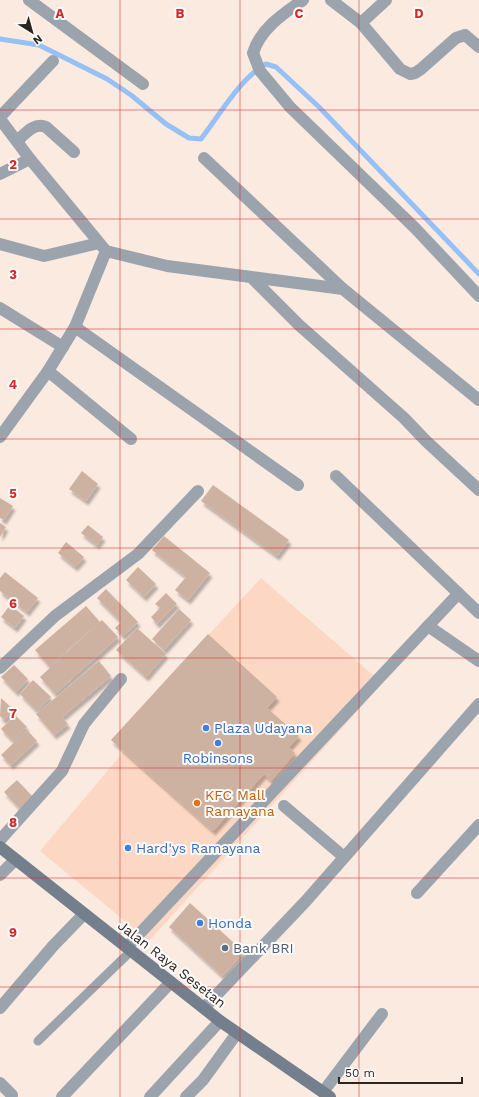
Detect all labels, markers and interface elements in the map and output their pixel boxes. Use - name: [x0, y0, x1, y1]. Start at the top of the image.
- text: A: [56, 6, 65, 21]
- text: B: [176, 6, 185, 21]
- text: C: [295, 6, 304, 21]
- text: D: [414, 6, 424, 21]
- north arrow: [12, 12, 52, 52]
- text: N: [31, 32, 45, 47]
- text: 2: [9, 157, 17, 172]
- text: 3: [9, 267, 17, 282]
- text: 4: [9, 377, 18, 392]
- text: 5: [9, 486, 17, 501]
- text: 6: [9, 596, 17, 611]
- text: 7: [9, 706, 17, 721]
- place label: Plaza Udayana: [214, 720, 312, 736]
- marker: Plaza Udayana: [201, 723, 211, 733]
- marker: Robinsons: [213, 738, 223, 748]
- place label: Robinsons: [183, 750, 253, 766]
- place label: KFC Mall Ramayana: [205, 787, 275, 819]
- marker: KFC Mall Ramayana: [192, 798, 202, 808]
- text: 8: [9, 815, 17, 830]
- place label: Hard'ys Ramayana: [136, 840, 261, 856]
- marker: Hard'ys Ramayana: [123, 843, 133, 853]
- place label: Honda: [208, 915, 252, 931]
- street label: Jalan Raya Sesetan: [115, 917, 229, 1011]
- marker: Honda: [195, 918, 205, 928]
- text: 9: [9, 925, 17, 940]
- place label: Bank BRI: [233, 940, 294, 956]
- marker: Bank BRI: [220, 943, 230, 953]
- scale bar: [339, 1059, 462, 1085]
- text: 50 m: [345, 1066, 375, 1080]

